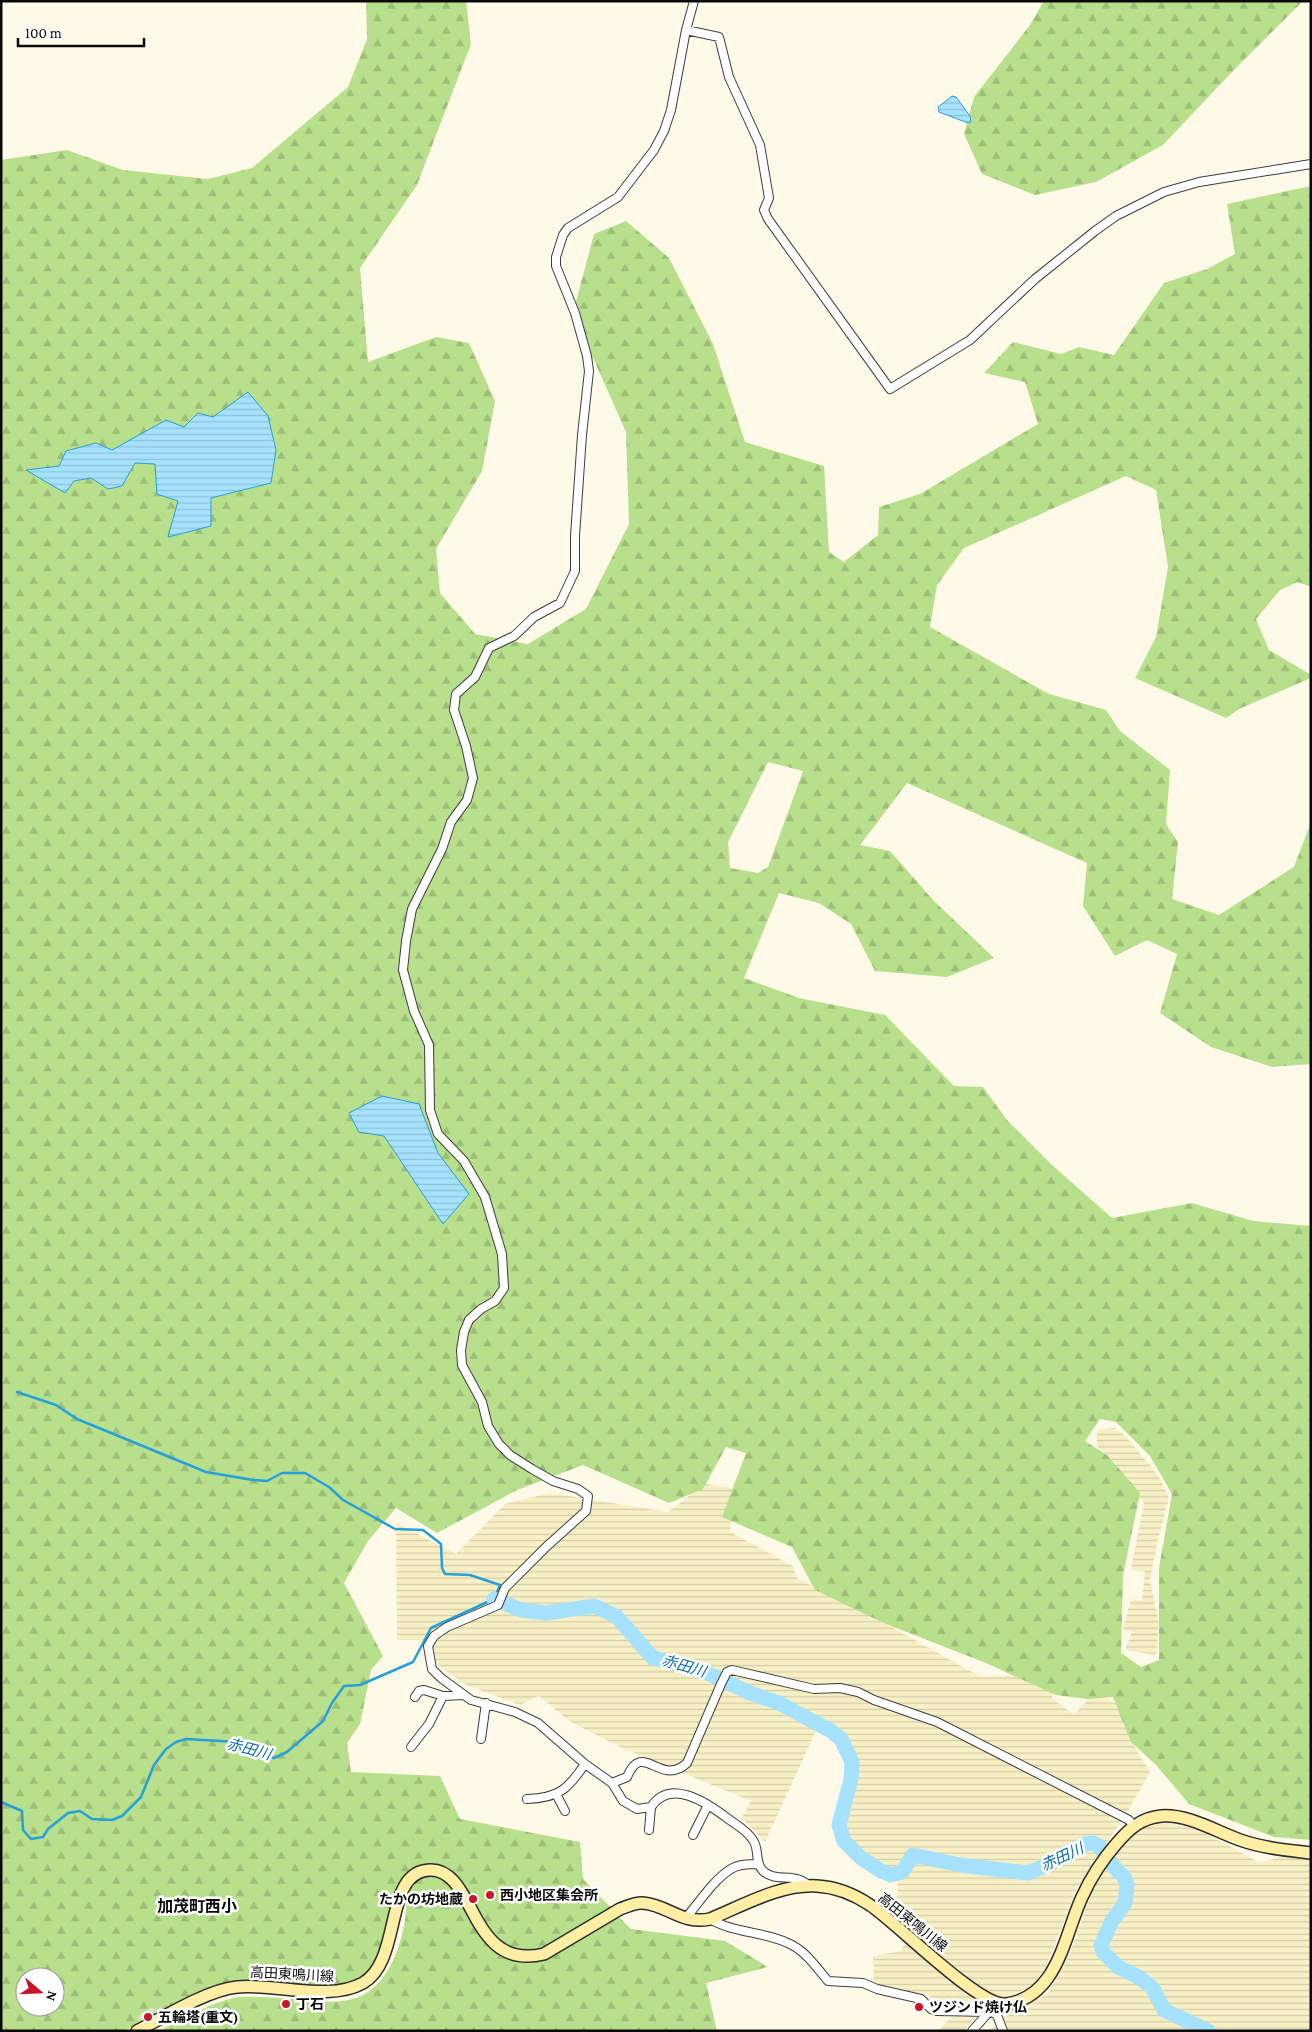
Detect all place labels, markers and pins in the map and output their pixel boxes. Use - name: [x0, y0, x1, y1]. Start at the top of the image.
- place label: 西小地区集会所: [500, 1887, 598, 1903]
- marker: 西小地区集会所: [484, 1889, 496, 1901]
- place label: たかの坊地蔵: [379, 1891, 463, 1907]
- marker: たかの坊地蔵: [467, 1893, 479, 1905]
- place label: 丁石: [296, 1996, 324, 2012]
- marker: 丁石: [280, 1998, 292, 2010]
- place label: ツジンド焼け仏: [929, 1999, 1027, 2015]
- marker: ツジンド焼け仏: [913, 2001, 925, 2013]
- place label: 五輪塔(重文): [158, 2009, 239, 2026]
- marker: 五輪塔(重文): [142, 2011, 154, 2023]

